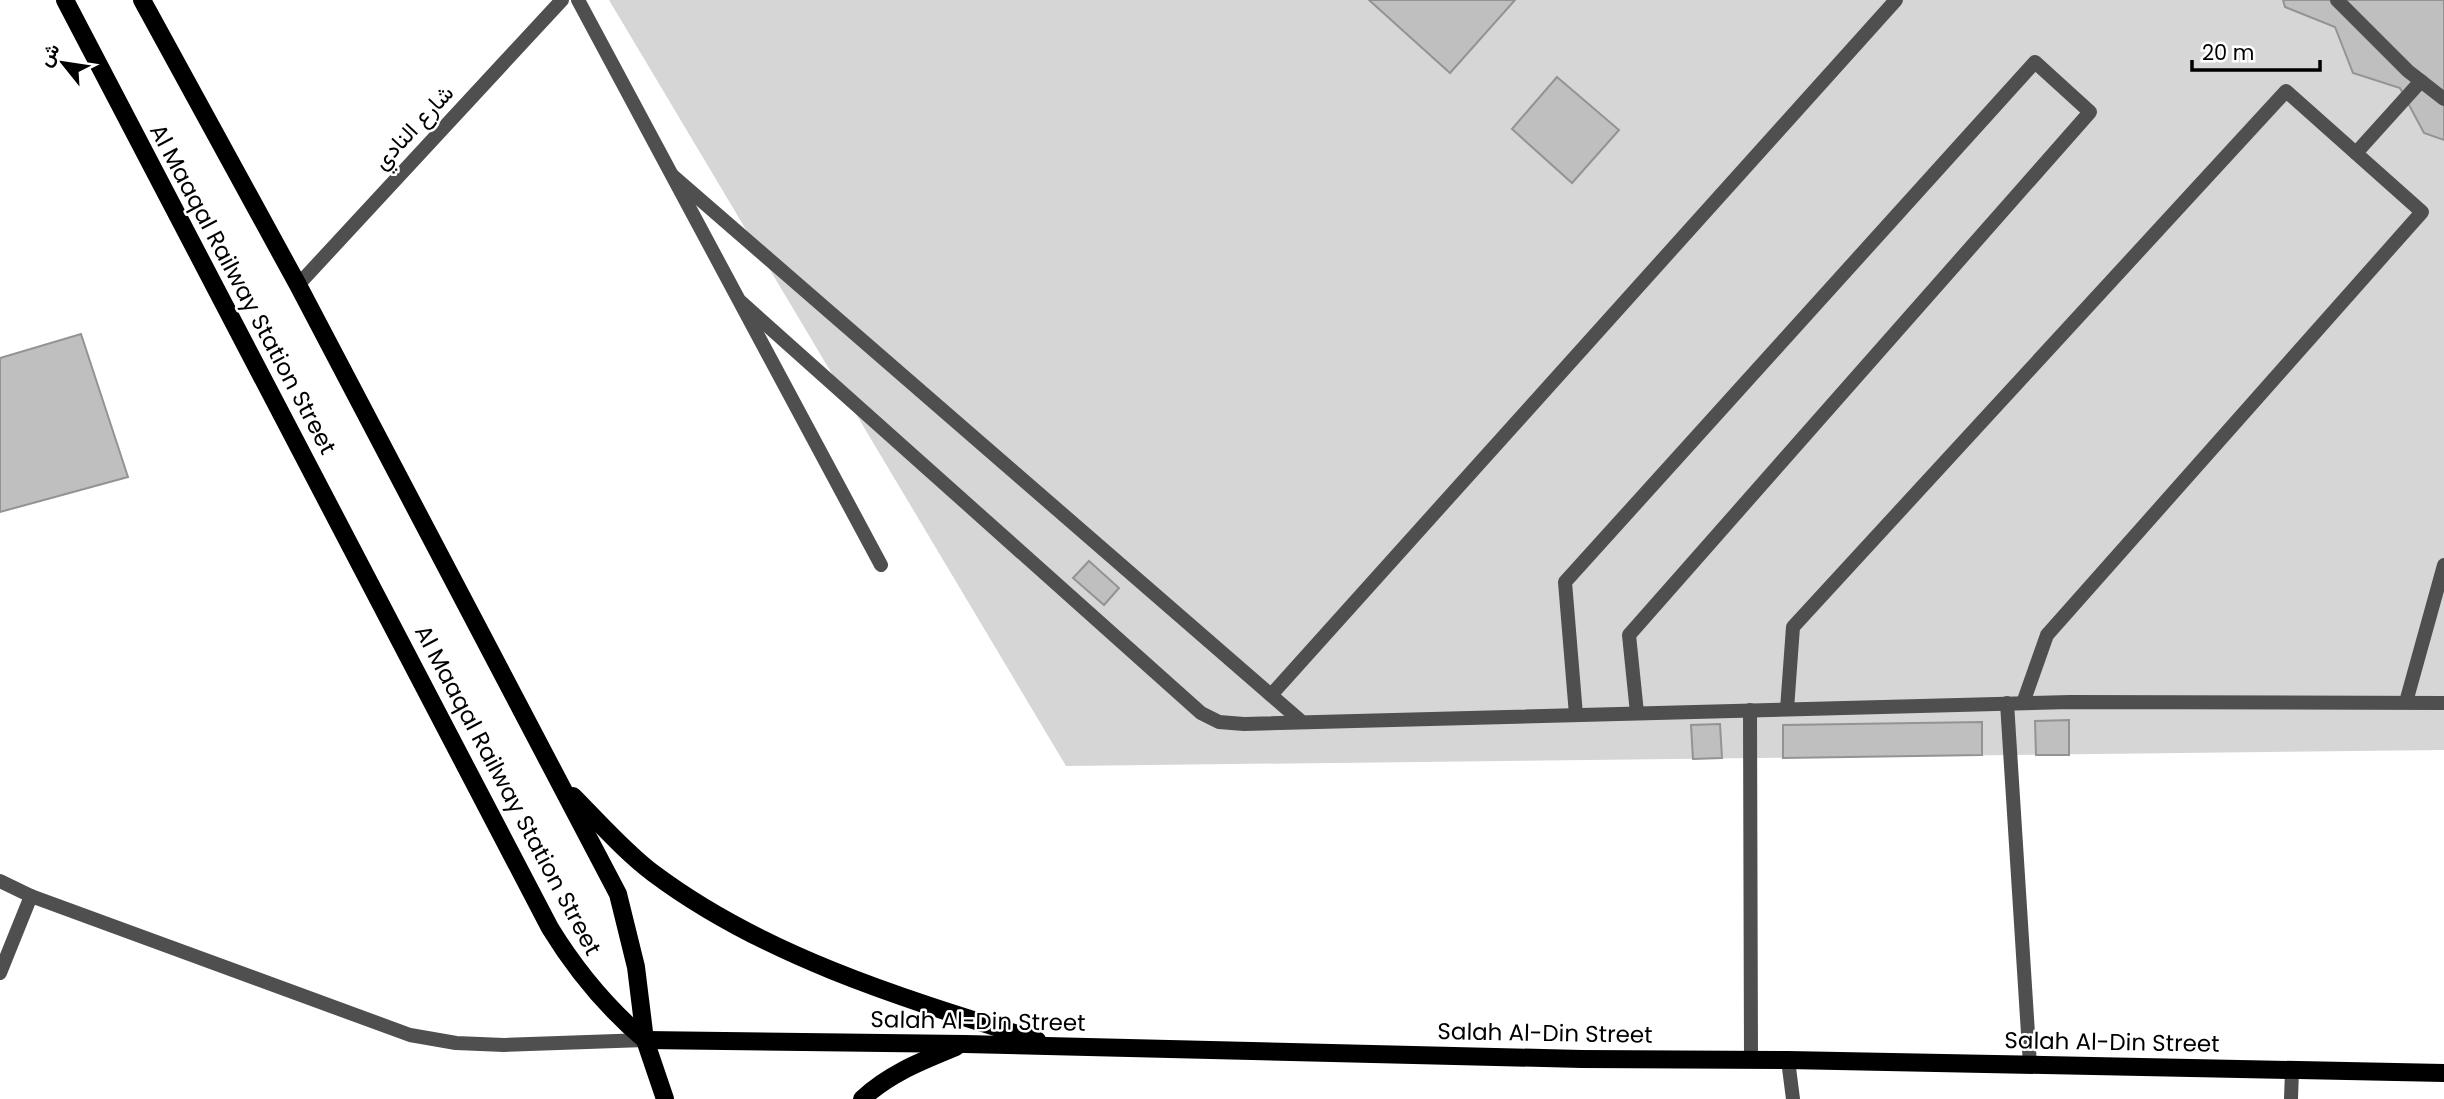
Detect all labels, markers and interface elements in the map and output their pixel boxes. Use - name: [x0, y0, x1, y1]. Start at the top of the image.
- north arrow: [28, 28, 98, 98]
- scale bar: [2192, 28, 2320, 72]
- text: ش: [31, 38, 66, 71]
- text: 20 m: [2202, 38, 2255, 67]
- street label: شارع النادي: [365, 78, 463, 178]
- street label: Al Maaqal Railway Station Street: [142, 118, 344, 460]
- street label: Al Maaqal Railway Station Street: [407, 619, 609, 961]
- street label: Salah Al-Din Street: [870, 1003, 1086, 1039]
- street label: Salah Al-Din Street: [1437, 1015, 1653, 1051]
- street label: Salah Al-Din Street: [2004, 1024, 2220, 1060]

